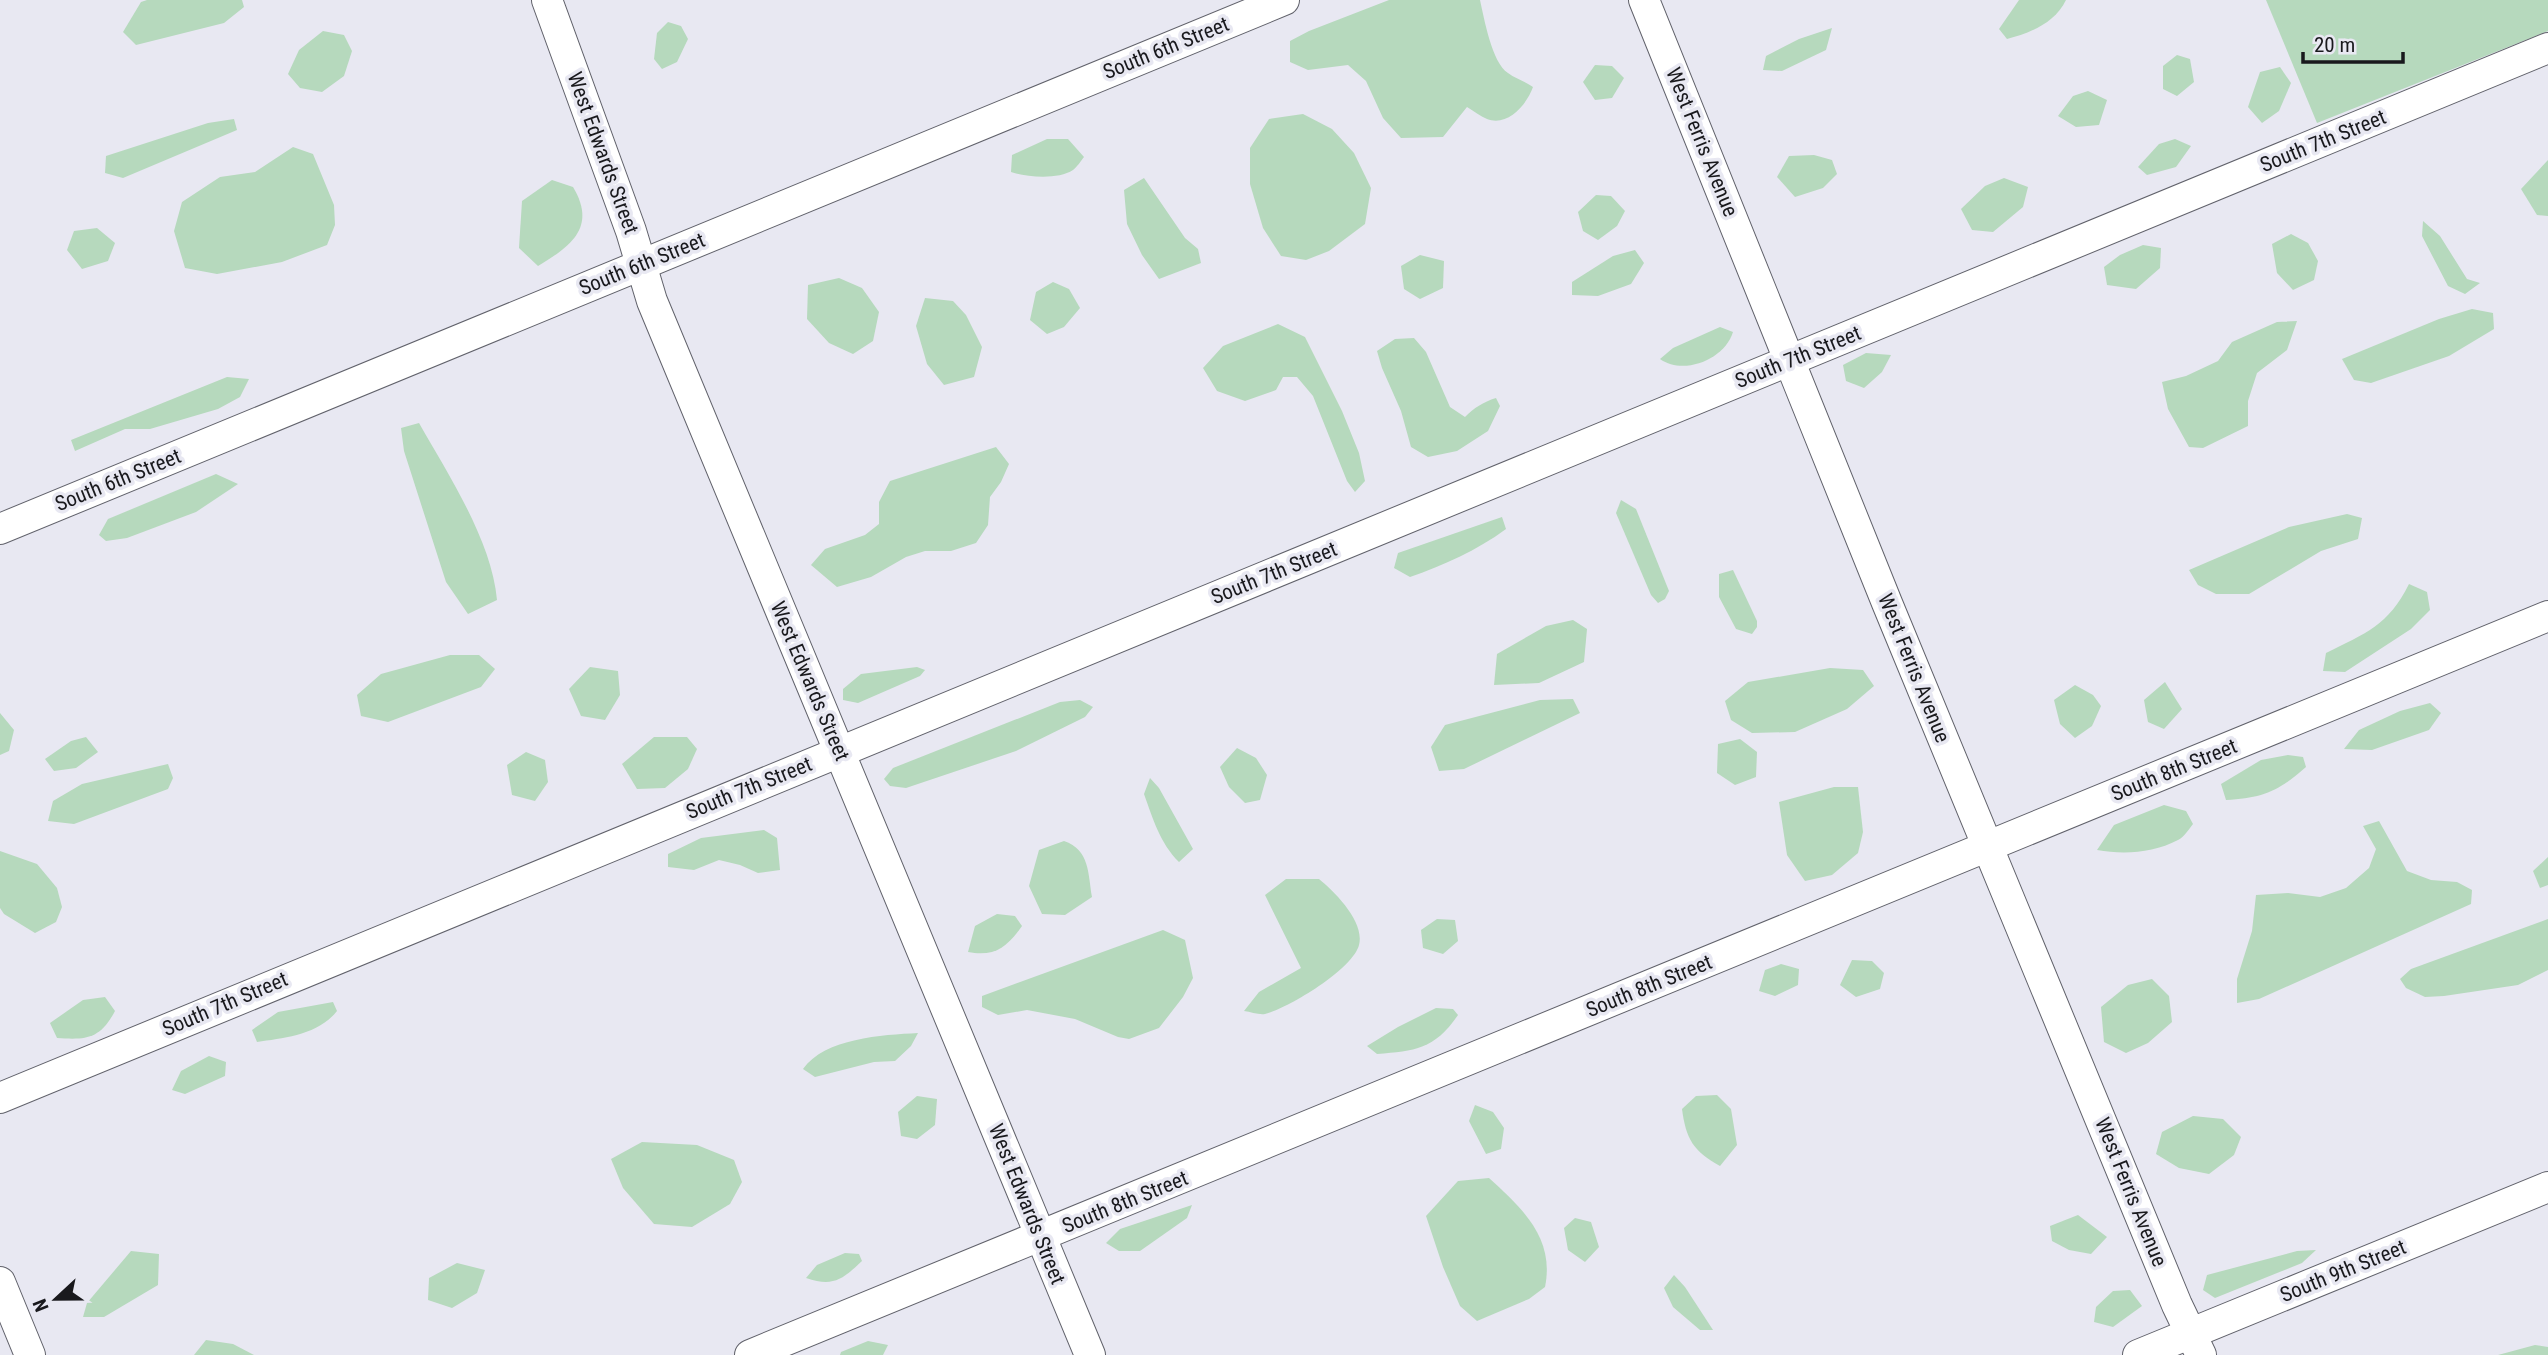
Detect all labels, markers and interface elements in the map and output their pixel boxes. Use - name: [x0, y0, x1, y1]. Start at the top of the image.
- street label: South 6th Street: [1100, 12, 1232, 84]
- scale bar: [2303, 21, 2403, 65]
- text: 20 m: [2314, 33, 2355, 57]
- street label: West Ferris Avenue: [1661, 64, 1743, 220]
- street label: West Edwards Street: [563, 69, 643, 237]
- street label: South 7th Street: [2257, 105, 2389, 177]
- street label: South 6th Street: [576, 228, 708, 300]
- street label: South 7th Street: [1732, 321, 1864, 393]
- street label: South 6th Street: [52, 444, 184, 516]
- street label: South 7th Street: [1208, 537, 1340, 609]
- street label: West Ferris Avenue: [1873, 590, 1955, 746]
- street label: West Edwards Street: [766, 598, 854, 764]
- street label: South 8th Street: [2108, 734, 2240, 806]
- street label: South 7th Street: [683, 752, 815, 824]
- street label: South 8th Street: [1583, 950, 1715, 1022]
- street label: South 7th Street: [159, 967, 291, 1041]
- street label: West Ferris Avenue: [2090, 1114, 2172, 1270]
- street label: West Edwards Street: [984, 1120, 1070, 1288]
- street label: South 8th Street: [1059, 1166, 1191, 1238]
- street label: South 9th Street: [2277, 1235, 2409, 1307]
- north arrow: [21, 1264, 91, 1334]
- text: N: [28, 1295, 54, 1315]

